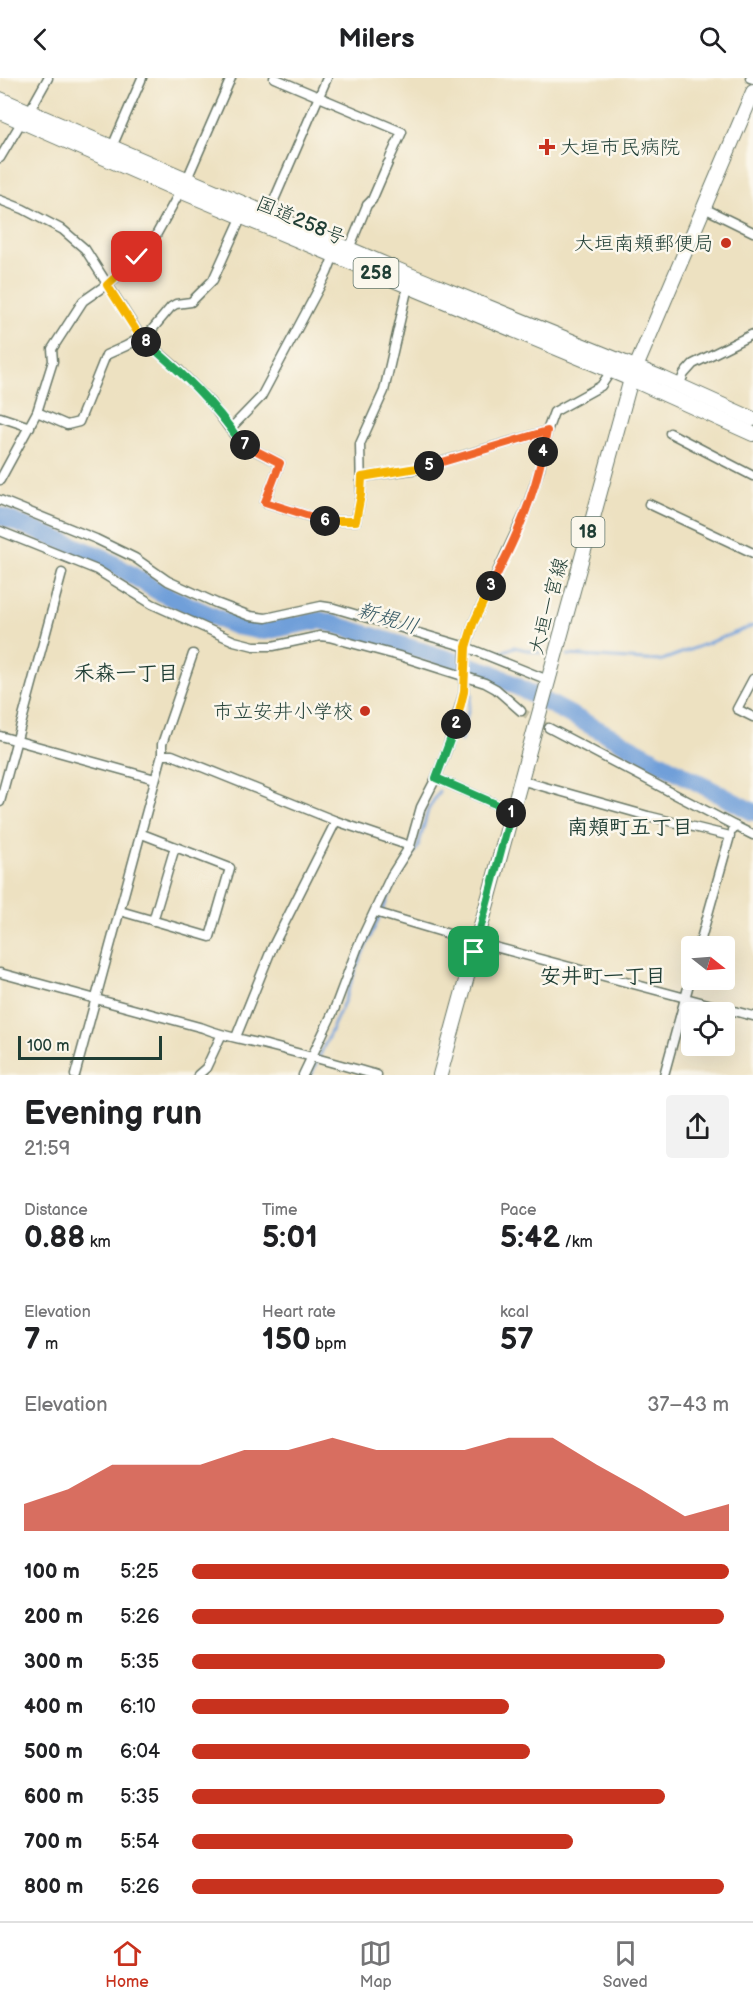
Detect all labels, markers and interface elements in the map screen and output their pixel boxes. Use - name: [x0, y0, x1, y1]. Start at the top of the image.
- icon: back: [24, 23, 57, 56]
- text: Milers: [338, 23, 415, 55]
- icon: search: [696, 23, 729, 56]
- place label: 大垣市民病院: [560, 136, 680, 160]
- marker: 大垣市民病院: [538, 138, 556, 156]
- street label: 国道258号: [252, 191, 349, 251]
- pin: [111, 231, 162, 282]
- place label: 大垣南頬郵便局: [574, 232, 714, 256]
- marker: 大垣南頬郵便局: [719, 236, 733, 250]
- icon: check: [120, 240, 153, 273]
- road number: 258: [354, 258, 398, 288]
- pin: 8: [131, 327, 161, 357]
- text: 8: [141, 332, 151, 351]
- pin: 7: [230, 430, 260, 460]
- text: 7: [241, 435, 249, 454]
- pin: 4: [528, 437, 558, 467]
- text: 4: [538, 442, 548, 461]
- pin: 5: [414, 451, 444, 481]
- text: 5: [424, 456, 434, 475]
- pin: 6: [310, 506, 340, 536]
- text: 6: [320, 511, 330, 530]
- road number: 18: [572, 517, 604, 547]
- street label: 大垣一宮線: [524, 555, 573, 658]
- pin: 3: [476, 571, 506, 601]
- text: 3: [486, 576, 496, 595]
- water label: 新規川: [354, 597, 422, 640]
- district label: 禾森一丁目: [74, 661, 179, 686]
- place label: 市立安井小学校: [213, 700, 353, 724]
- marker: 市立安井小学校: [358, 704, 372, 718]
- pin: 2: [441, 709, 471, 739]
- text: 2: [451, 714, 461, 733]
- pin: 1: [496, 798, 526, 828]
- text: 1: [508, 803, 514, 822]
- district label: 南頬町五丁目: [567, 815, 693, 840]
- pin: [448, 926, 499, 977]
- icon: arrive: [457, 935, 490, 968]
- north arrow: [681, 936, 735, 990]
- map controls: [681, 936, 735, 1056]
- district label: 安井町一丁目: [540, 964, 666, 989]
- button: locate: [681, 1002, 735, 1056]
- scale bar: [18, 1033, 162, 1061]
- text: 100 m: [27, 1037, 70, 1056]
- text: Evening run: [24, 1094, 202, 1134]
- button: share: [666, 1095, 729, 1158]
- text: 21:59: [24, 1137, 70, 1161]
- text: Distance: [24, 1201, 88, 1220]
- text: Time: [262, 1201, 297, 1220]
- text: Pace: [500, 1201, 536, 1220]
- text: 0.88: [24, 1220, 85, 1256]
- text: 5:01: [262, 1220, 318, 1256]
- text: 5:42: [500, 1220, 560, 1256]
- text: km: [85, 1233, 111, 1252]
- text: /km: [560, 1233, 593, 1252]
- text: Elevation: [24, 1303, 91, 1322]
- text: Heart rate: [262, 1303, 336, 1322]
- text: kcal: [500, 1303, 529, 1322]
- text: 7: [24, 1322, 41, 1358]
- text: 150: [262, 1322, 311, 1358]
- text: 57: [500, 1322, 534, 1358]
- text: m: [41, 1335, 58, 1354]
- text: bpm: [311, 1335, 346, 1354]
- text: Elevation: [24, 1393, 107, 1417]
- text: 37–43 m: [647, 1393, 729, 1417]
- text: 100 m: [24, 1560, 80, 1584]
- text: 5:25: [120, 1560, 159, 1584]
- text: 200 m: [24, 1605, 83, 1629]
- text: 5:26: [120, 1605, 160, 1629]
- text: 300 m: [24, 1650, 83, 1674]
- text: 5:35: [120, 1650, 159, 1674]
- text: 400 m: [24, 1695, 83, 1719]
- text: 6:10: [120, 1695, 156, 1719]
- text: 500 m: [24, 1740, 83, 1764]
- text: 6:04: [120, 1740, 160, 1764]
- text: 600 m: [24, 1785, 84, 1809]
- text: 5:35: [120, 1785, 159, 1809]
- text: 700 m: [24, 1830, 82, 1854]
- text: 5:54: [120, 1830, 159, 1854]
- text: 800 m: [24, 1875, 83, 1899]
- text: 5:26: [120, 1875, 160, 1899]
- tab: Home: [105, 1937, 149, 1992]
- tab: Map: [359, 1937, 392, 1992]
- tab: Saved: [603, 1937, 648, 1992]

